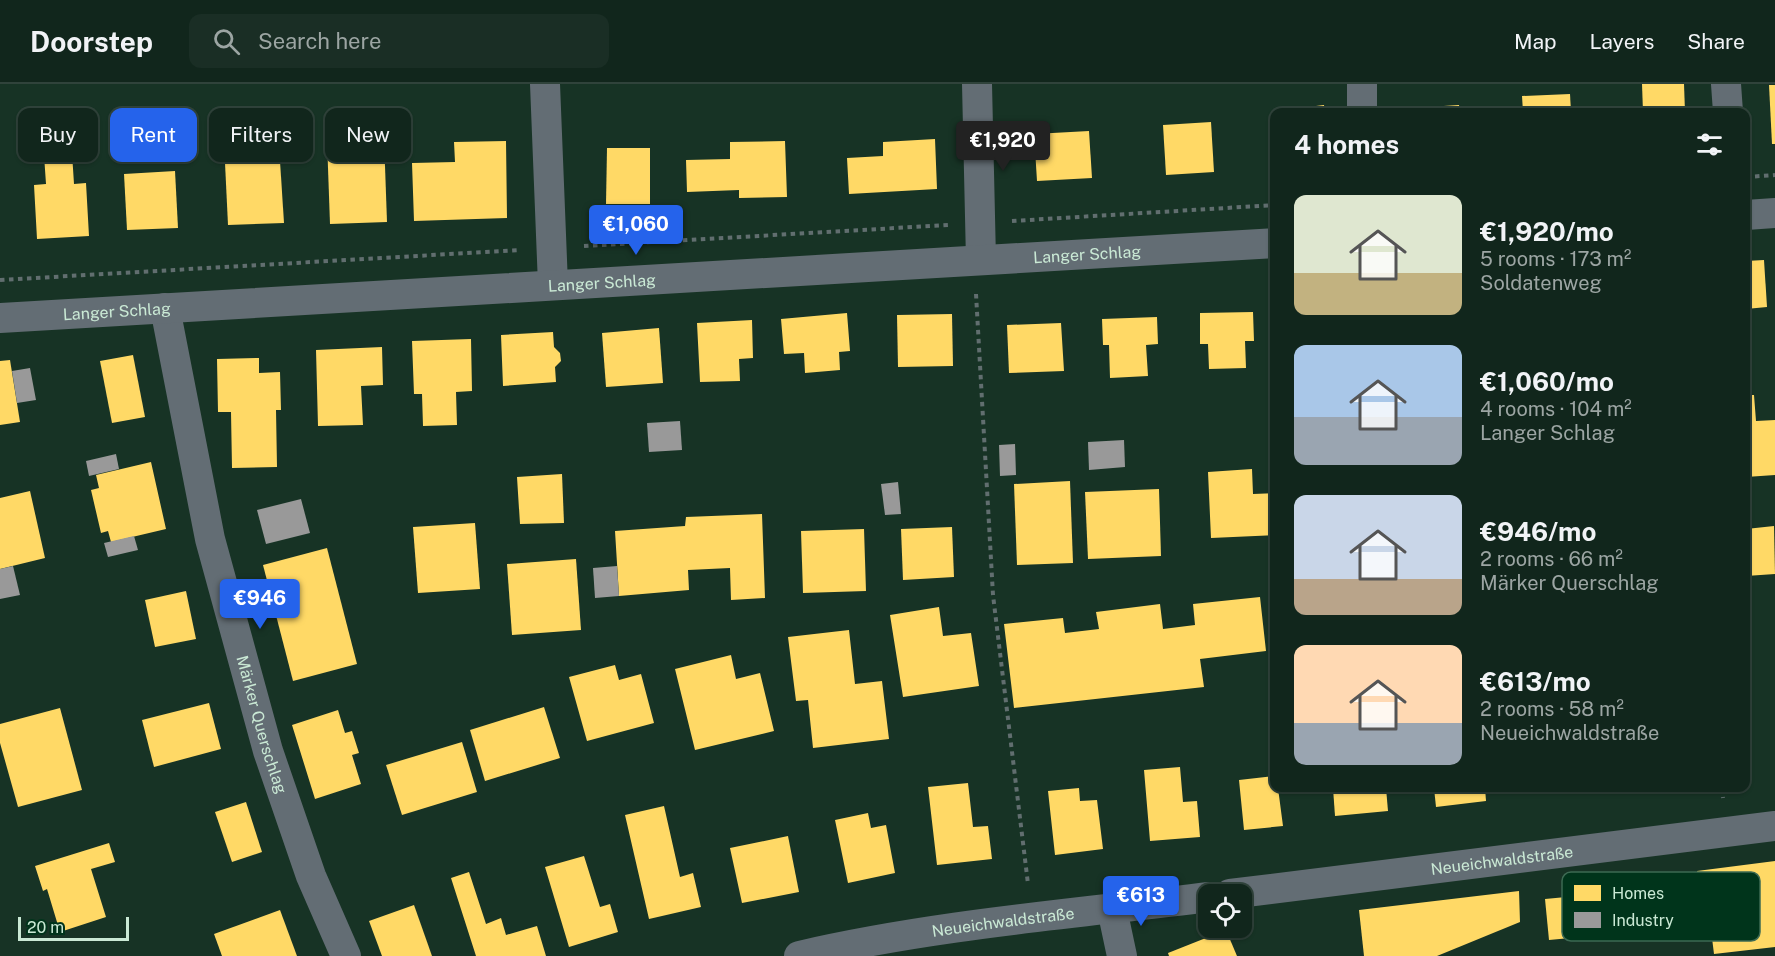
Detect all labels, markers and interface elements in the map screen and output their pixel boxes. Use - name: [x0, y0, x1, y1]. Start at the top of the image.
- search box: [189, 14, 609, 68]
- text: Doorstep: [30, 25, 153, 58]
- icon: search: [210, 25, 243, 58]
- text: Search here: [258, 28, 381, 54]
- text: Map: [1514, 29, 1557, 54]
- text: Layers: [1590, 29, 1654, 54]
- text: Share: [1687, 29, 1745, 54]
- chip: Buy: [18, 108, 98, 162]
- chip: Rent: [110, 108, 197, 162]
- chip: Filters: [209, 108, 313, 162]
- chip: New: [325, 108, 411, 162]
- pin: €1,920: [954, 121, 1052, 172]
- text: €1,920: [970, 128, 1036, 152]
- icon: filters: [1693, 128, 1726, 161]
- text: 4 homes: [1294, 129, 1399, 160]
- pin: €1,060: [587, 205, 685, 256]
- text: €1,060: [603, 212, 669, 236]
- text: €1,920/mo: [1480, 216, 1614, 247]
- icon: home: [1342, 219, 1414, 291]
- street label: Langer Schlag: [1033, 241, 1142, 267]
- text: 5 rooms · 173 m²: [1480, 247, 1631, 271]
- street label: Langer Schlag: [547, 270, 657, 295]
- text: Soldatenweg: [1480, 271, 1602, 295]
- street label: Langer Schlag: [62, 298, 171, 324]
- text: €1,060/mo: [1480, 366, 1614, 397]
- icon: home: [1342, 369, 1414, 441]
- text: 4 rooms · 104 m²: [1480, 397, 1632, 421]
- text: Langer Schlag: [1480, 421, 1615, 445]
- text: €946/mo: [1480, 516, 1596, 547]
- icon: home: [1342, 519, 1414, 591]
- text: 2 rooms · 66 m²: [1480, 547, 1623, 571]
- text: Märker Querschlag: [1480, 571, 1659, 595]
- pin: €946: [224, 579, 296, 630]
- text: €946: [234, 586, 286, 610]
- street label: Märker Querschlag: [233, 653, 291, 796]
- text: €613/mo: [1480, 666, 1591, 697]
- icon: home: [1342, 669, 1414, 741]
- text: 2 rooms · 58 m²: [1480, 697, 1624, 721]
- text: Neueichwaldstraße: [1480, 721, 1659, 745]
- street label: Neueichwaldstraße: [1429, 842, 1574, 878]
- legend: [1562, 872, 1760, 941]
- pin: €613: [1105, 876, 1177, 927]
- text: €613: [1117, 883, 1165, 907]
- map controls: [1198, 884, 1252, 938]
- button: locate: [1198, 884, 1252, 938]
- text: Homes: [1612, 884, 1664, 903]
- street label: Neueichwaldstraße: [930, 903, 1075, 940]
- text: Industry: [1612, 911, 1674, 930]
- scale bar: [18, 914, 129, 942]
- text: 20 m: [27, 918, 64, 937]

